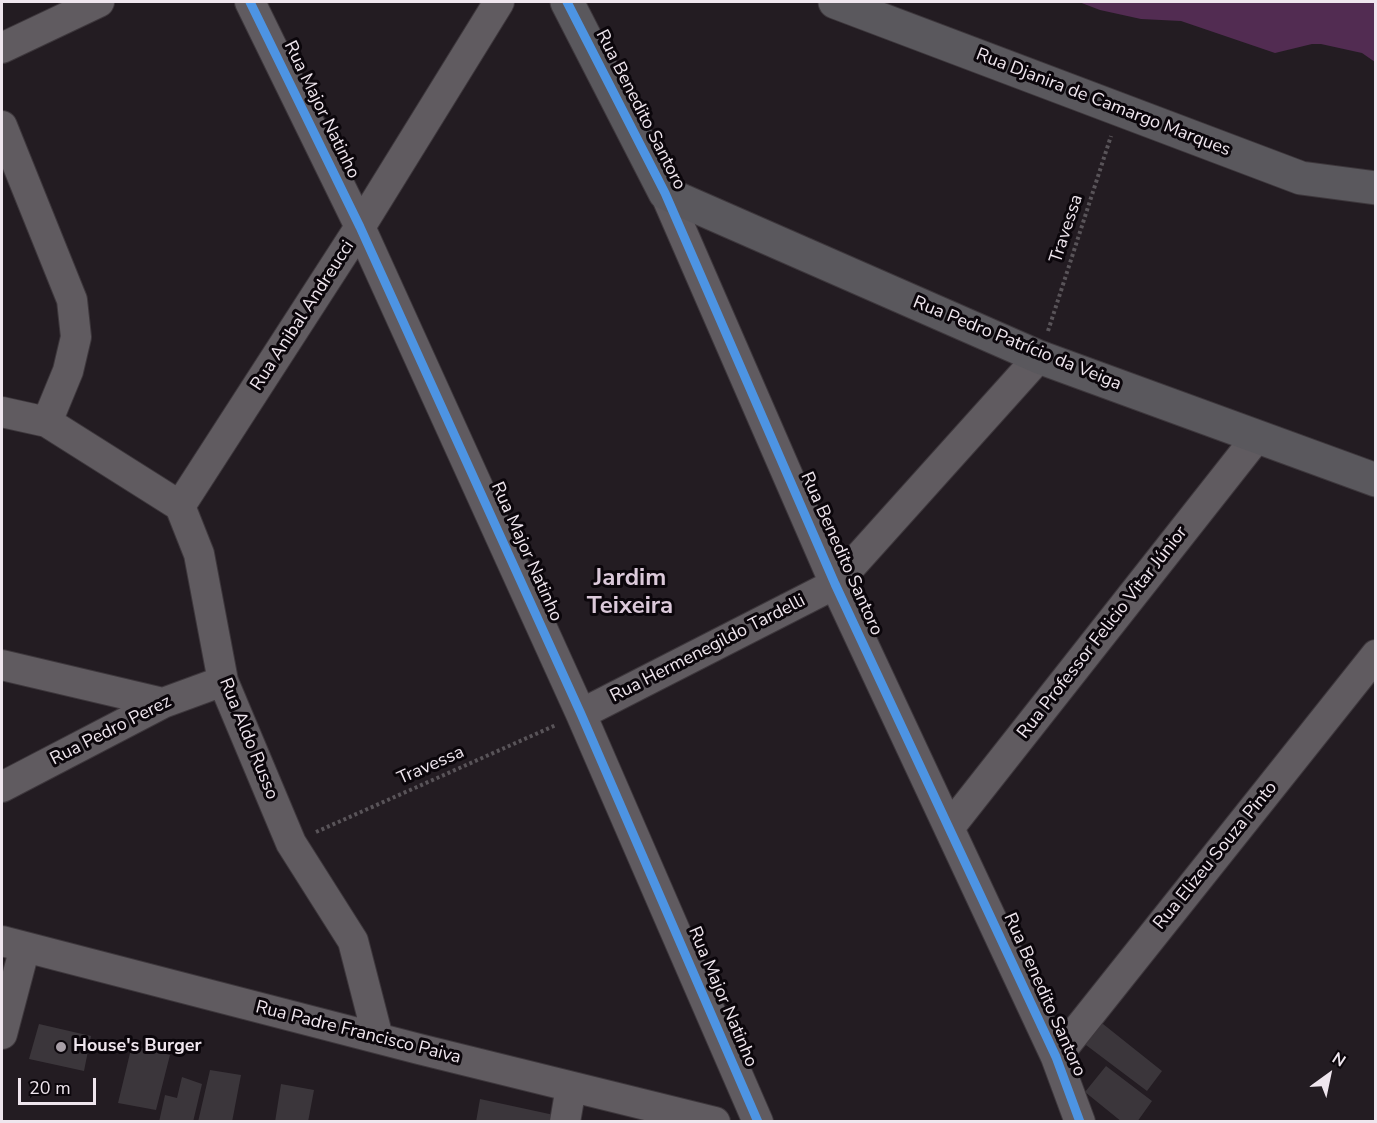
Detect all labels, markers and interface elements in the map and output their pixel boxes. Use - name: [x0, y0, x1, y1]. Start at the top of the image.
- street label: Rua Benedito Santoro: [590, 26, 690, 194]
- street label: Rua Major Natinho: [278, 38, 364, 182]
- street label: Rua Djanira de Camargo Marques: [973, 44, 1233, 162]
- street label: Travessa: [1046, 192, 1088, 266]
- street label: Rua Anibal Andreucci: [246, 237, 360, 395]
- street label: Rua Pedro Patrício da Veiga: [910, 292, 1124, 396]
- street label: Rua Benedito Santoro: [795, 469, 887, 639]
- street label: Rua Major Natinho: [486, 479, 566, 625]
- street label: Rua Professor Felicio Vitar Júnior: [1013, 523, 1193, 743]
- district label: Jardim Teixeira: [587, 565, 673, 621]
- street label: Rua Hermenegildo Tardelli: [607, 590, 809, 708]
- street label: Rua Aldo Russo: [214, 675, 282, 803]
- street label: Rua Pedro Perez: [47, 691, 175, 771]
- street label: Travessa: [394, 742, 468, 790]
- street label: Rua Elizeu Souza Pinto: [1150, 778, 1282, 934]
- street label: Rua Benedito Santoro: [998, 910, 1090, 1080]
- street label: Rua Major Natinho: [683, 924, 761, 1070]
- street label: Rua Padre Francisco Paiva: [253, 997, 463, 1069]
- place label: House's Burger: [73, 1036, 202, 1058]
- marker: House's Burger: [54, 1040, 68, 1054]
- north arrow: [1299, 1045, 1359, 1105]
- text: N: [1328, 1047, 1350, 1072]
- scale bar: [21, 1066, 99, 1104]
- text: 20 m: [29, 1076, 71, 1100]

